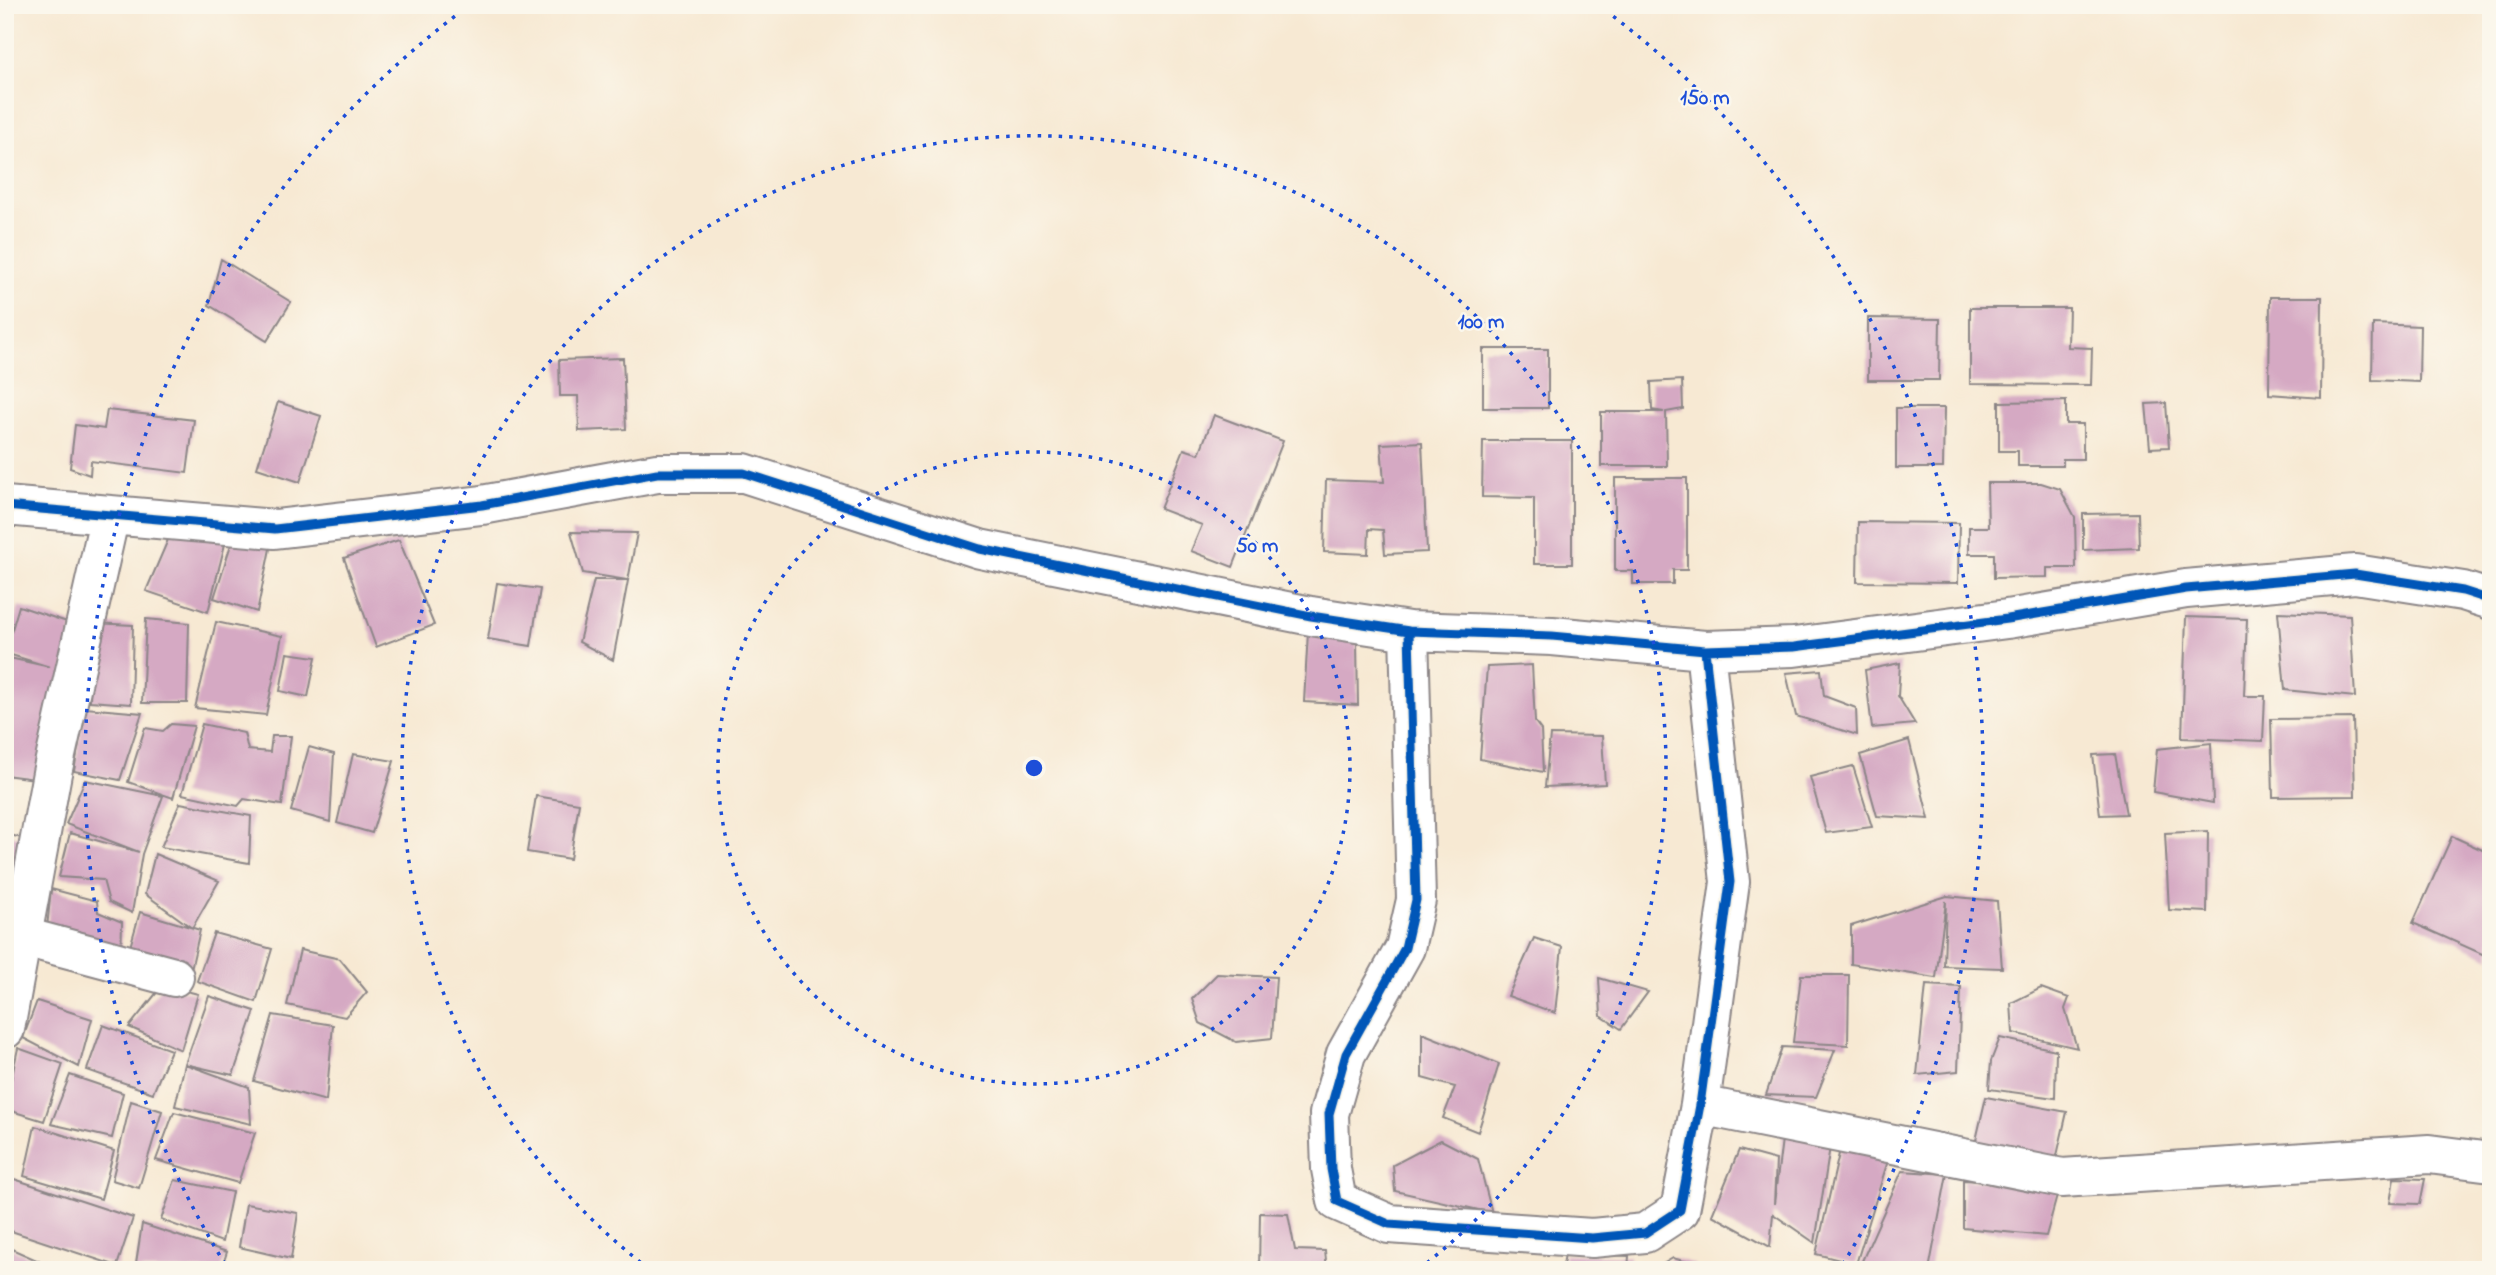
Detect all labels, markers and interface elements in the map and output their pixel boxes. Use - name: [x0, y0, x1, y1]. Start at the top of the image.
- text: 150 m: [1680, 84, 1730, 114]
- text: 100 m: [1458, 308, 1504, 338]
- text: 50 m: [1236, 532, 1278, 562]
- centre of rings: [1022, 756, 1046, 780]

